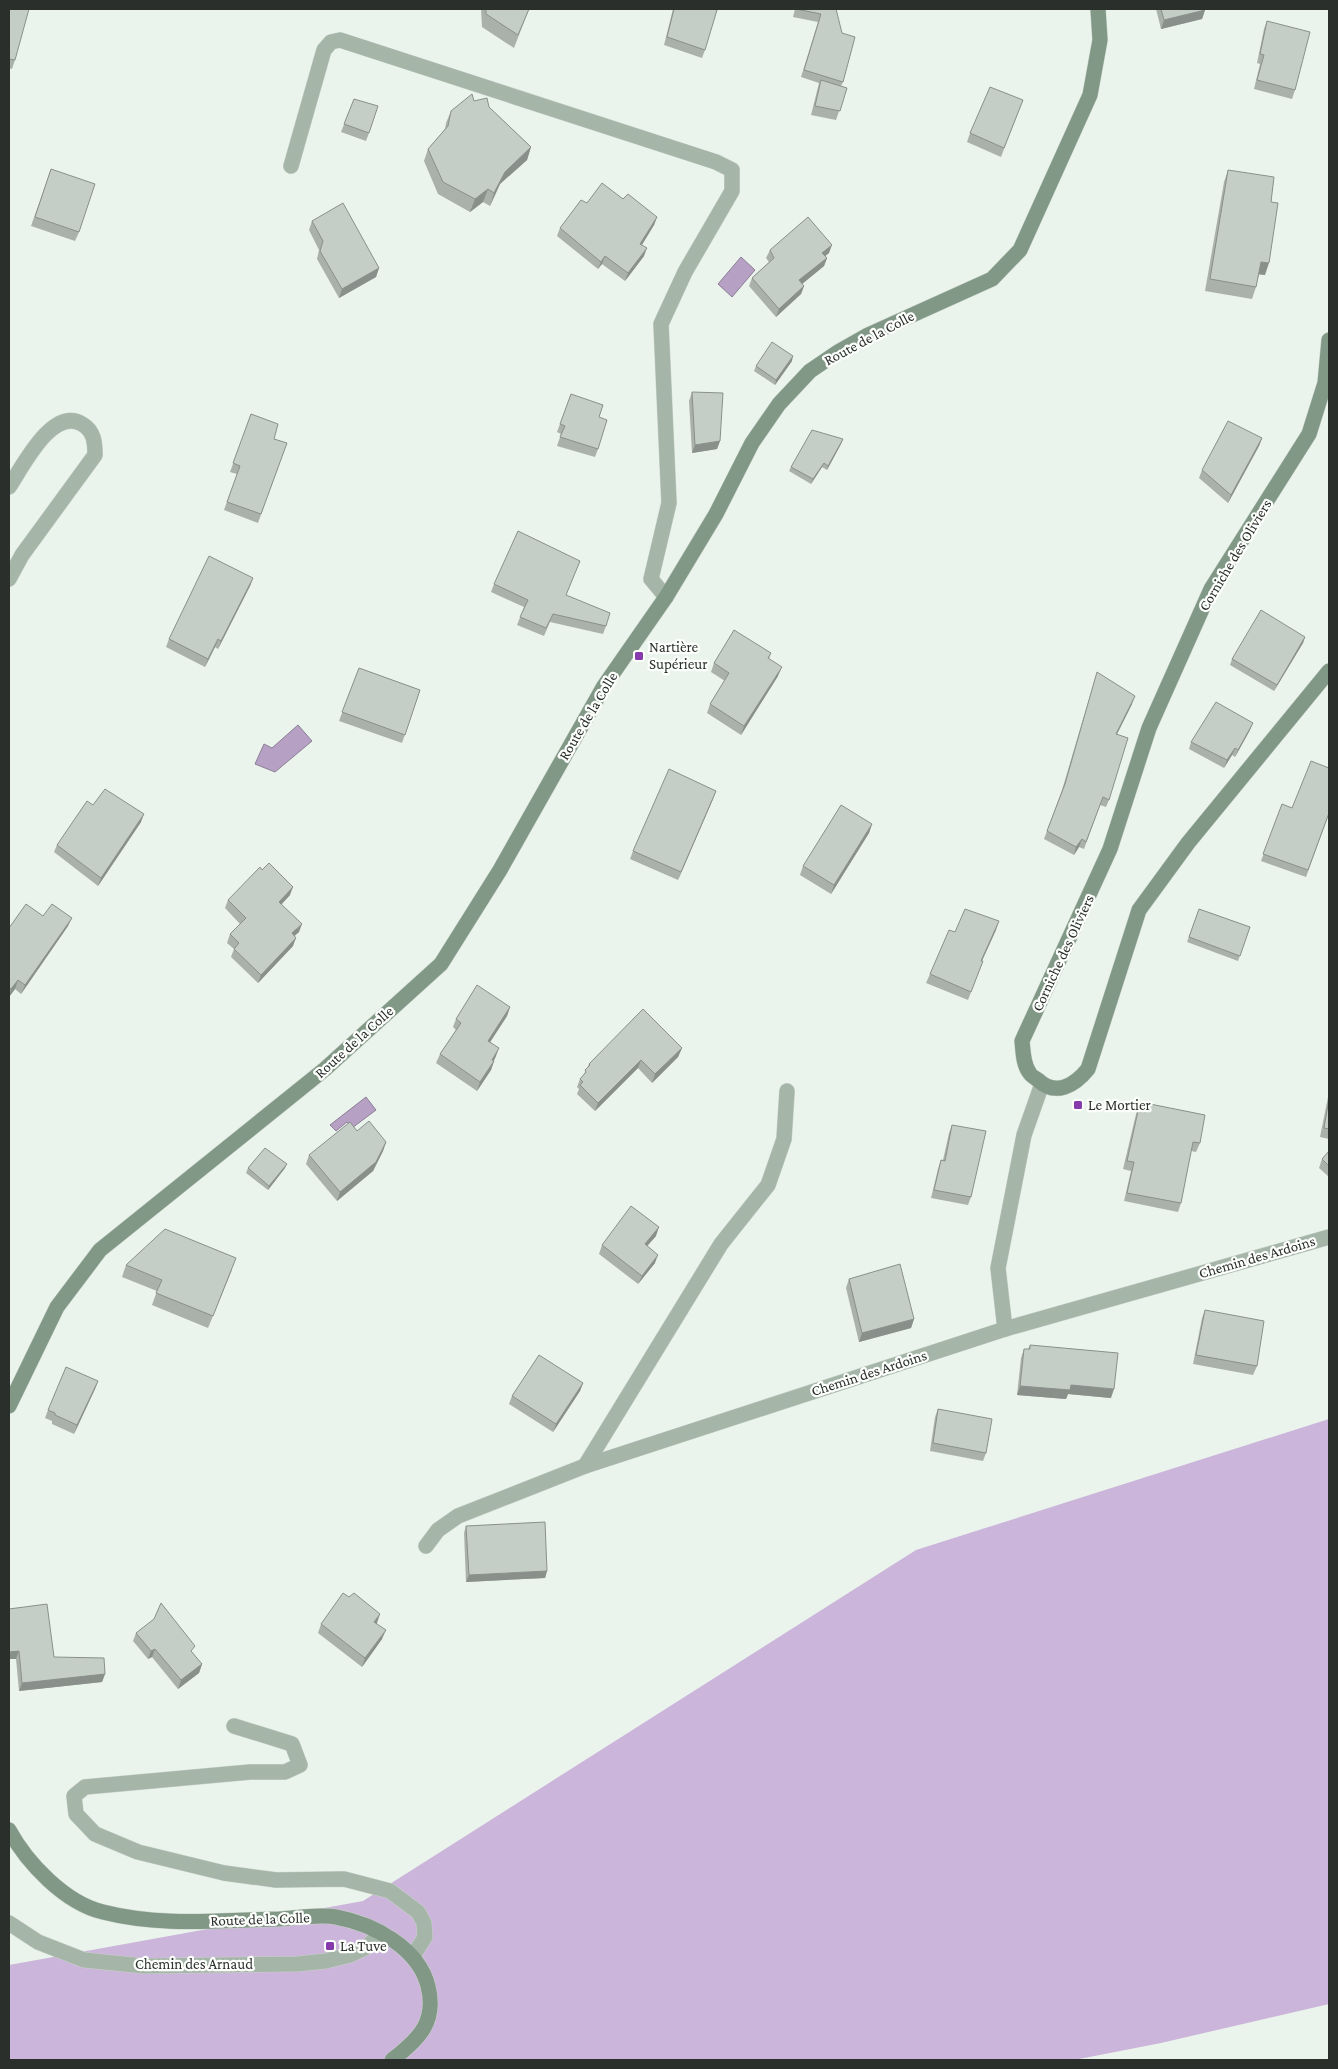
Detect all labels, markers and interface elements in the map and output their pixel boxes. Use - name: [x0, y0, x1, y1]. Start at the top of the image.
- street label: Route de la Colle: [821, 307, 917, 368]
- street label: Corniche des Oliviers: [1195, 496, 1275, 613]
- place label: Nartière Supérieur: [649, 639, 708, 673]
- marker: Nartière Supérieur: [633, 650, 645, 662]
- street label: Route de la Colle: [556, 669, 621, 763]
- street label: Corniche des Oliviers: [1029, 892, 1097, 1014]
- street label: Route de la Colle: [312, 1003, 397, 1081]
- place label: Le Mortier: [1088, 1097, 1152, 1113]
- marker: Le Mortier: [1072, 1099, 1084, 1111]
- street label: Chemin des Ardoins: [1197, 1233, 1317, 1281]
- street label: Chemin des Ardoins: [809, 1347, 929, 1399]
- street label: Route de la Colle: [210, 1909, 310, 1929]
- place label: La Tuve: [340, 1938, 387, 1954]
- marker: La Tuve: [324, 1940, 336, 1952]
- street label: Chemin des Arnaud: [135, 1956, 253, 1972]

